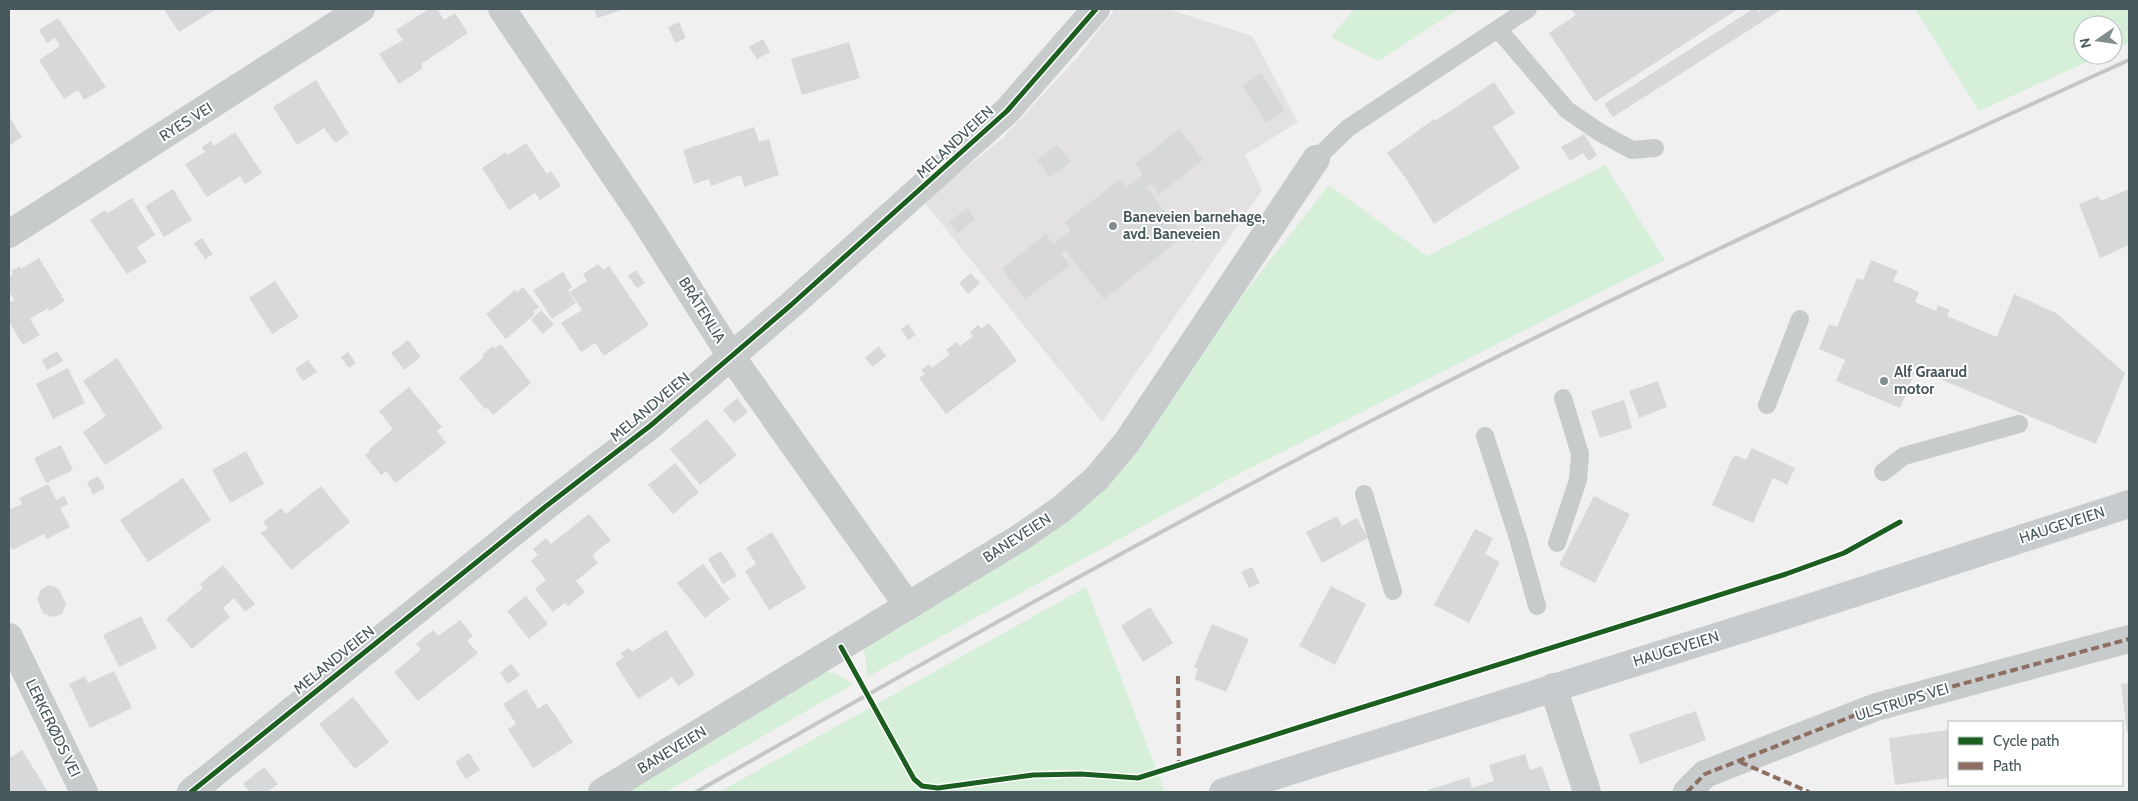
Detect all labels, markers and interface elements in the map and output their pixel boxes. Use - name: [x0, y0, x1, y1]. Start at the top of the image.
- north arrow: [2073, 15, 2123, 65]
- text: N: [2075, 36, 2095, 50]
- street label: RYES VEI: [156, 99, 216, 145]
- street label: MELANDVEIEN: [913, 102, 997, 182]
- place label: Baneveien barnehage, avd. Baneveien: [1123, 208, 1265, 243]
- marker: Baneveien barnehage, avd. Baneveien: [1107, 220, 1119, 232]
- street label: BRÅTENLIA: [675, 273, 730, 347]
- place label: Alf Graarud motor: [1894, 363, 1967, 398]
- street label: MELANDVEIEN: [606, 368, 694, 446]
- marker: Alf Graarud motor: [1878, 375, 1890, 387]
- street label: HAUGEVEIEN: [2017, 503, 2107, 547]
- street label: BANEVEIEN: [980, 509, 1054, 567]
- street label: MELANDVEIEN: [290, 622, 378, 698]
- street label: HAUGEVEIEN: [1631, 627, 1721, 671]
- street label: LERKERØDS VEI: [22, 676, 84, 780]
- street label: ULSTRUPS VEI: [1853, 679, 1951, 725]
- legend: [1948, 721, 2123, 786]
- street label: BANEVEIEN: [634, 722, 710, 778]
- text: Cycle path: [1993, 732, 2059, 750]
- text: Path: [1993, 757, 2022, 775]

